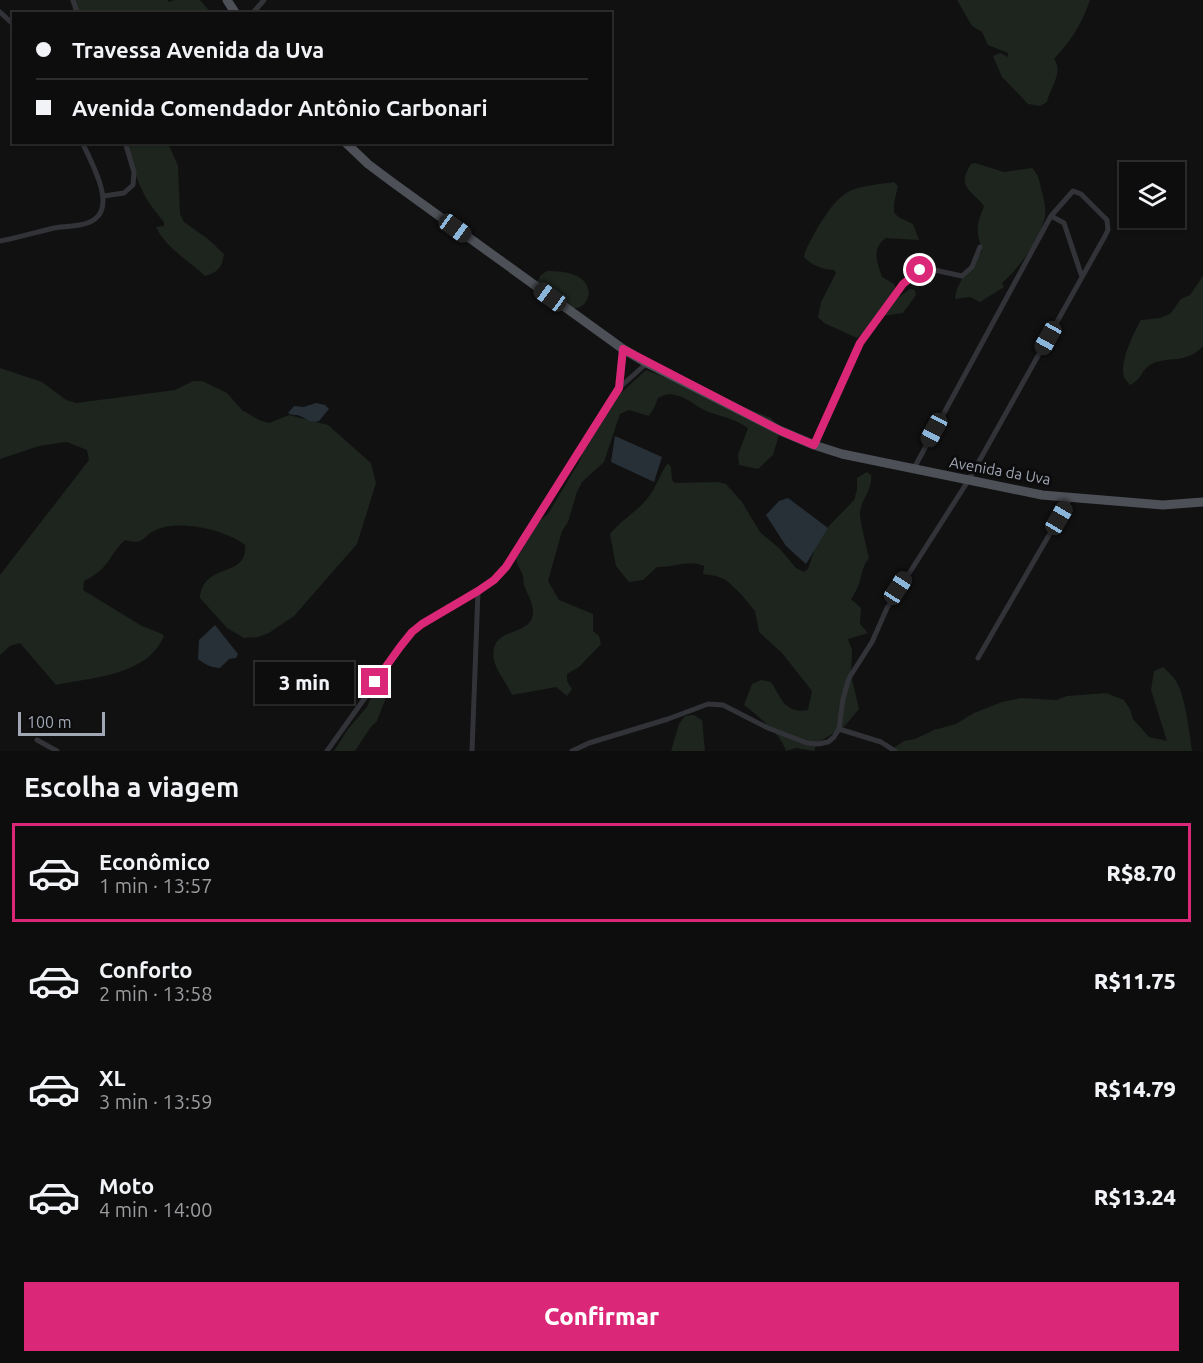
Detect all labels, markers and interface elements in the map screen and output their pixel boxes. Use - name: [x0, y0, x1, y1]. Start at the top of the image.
- text: Travessa Avenida da Uva: [72, 37, 324, 62]
- text: Avenida Comendador Antônio Carbonari: [72, 95, 488, 120]
- map controls: [1119, 162, 1185, 228]
- button: layers: [1119, 162, 1185, 228]
- car: [435, 210, 475, 246]
- route start: [906, 256, 933, 283]
- car: [530, 279, 570, 315]
- car: [1031, 318, 1065, 358]
- car: [918, 410, 950, 450]
- street label: Avenida da Uva: [948, 453, 1052, 488]
- car: [1042, 498, 1076, 538]
- car: [881, 568, 915, 608]
- callout: 3 min: [255, 661, 354, 703]
- route end: [361, 668, 388, 695]
- text: 3 min: [279, 671, 330, 694]
- scale bar: [18, 709, 105, 736]
- text: 100 m: [27, 713, 72, 731]
- text: Escolha a viagem: [24, 772, 239, 802]
- icon: car: [27, 846, 81, 900]
- text: Econômico: [99, 849, 210, 874]
- text: R$8.70: [1106, 860, 1176, 885]
- text: 1 min · 13:57: [99, 874, 213, 897]
- icon: car: [27, 954, 81, 1008]
- text: Conforto: [99, 957, 193, 982]
- text: R$11.75: [1094, 968, 1176, 993]
- text: 2 min · 13:58: [99, 982, 213, 1005]
- icon: car: [27, 1062, 81, 1116]
- text: XL: [99, 1065, 126, 1090]
- text: R$14.79: [1094, 1076, 1176, 1101]
- text: 3 min · 13:59: [99, 1090, 213, 1113]
- icon: car: [27, 1170, 81, 1224]
- text: Moto: [99, 1173, 154, 1198]
- text: R$13.24: [1094, 1184, 1176, 1209]
- text: 4 min · 14:00: [99, 1198, 213, 1221]
- button: Confirmar: [24, 1282, 1179, 1351]

